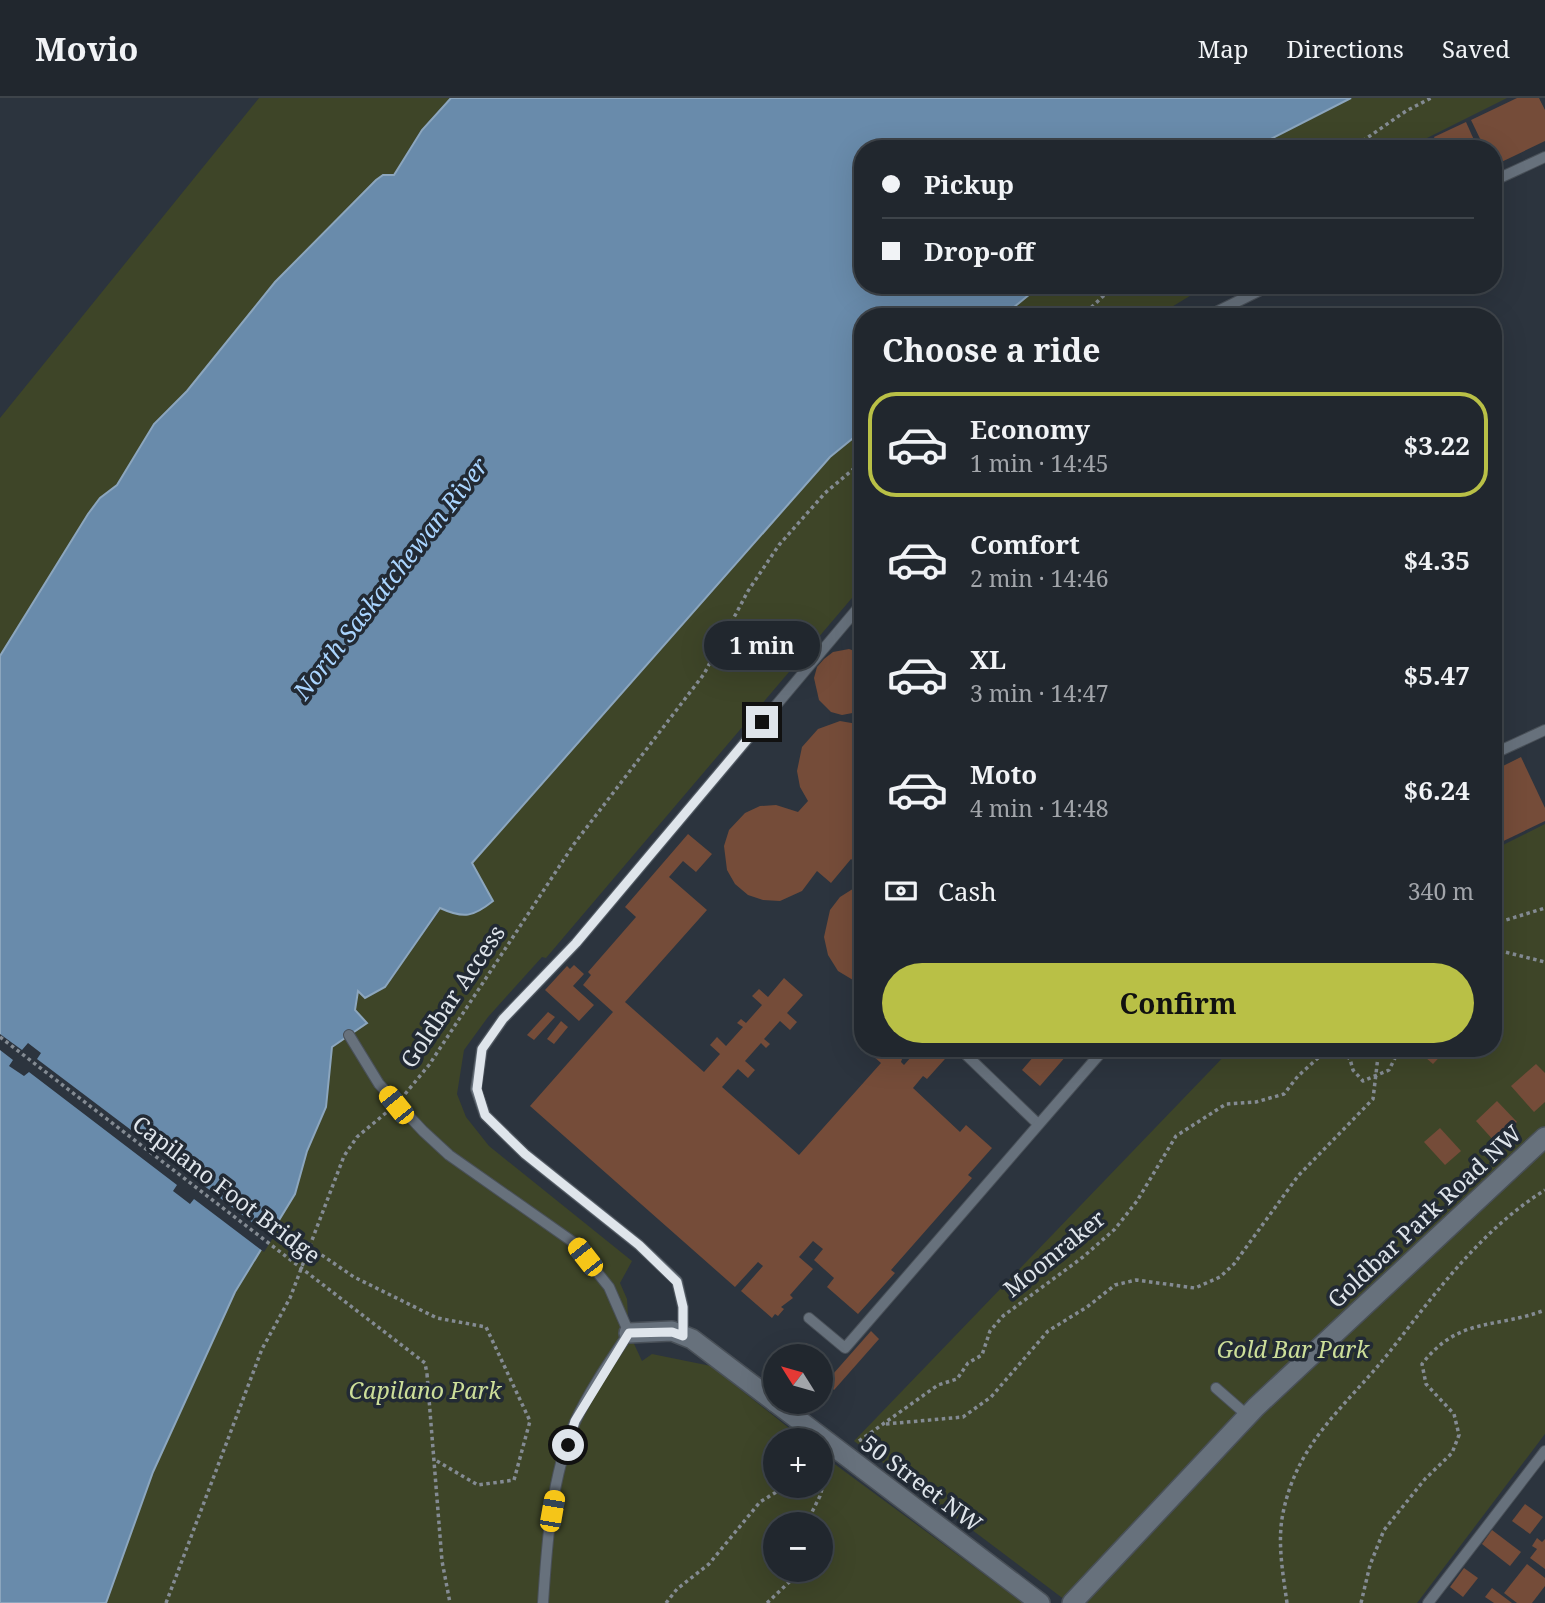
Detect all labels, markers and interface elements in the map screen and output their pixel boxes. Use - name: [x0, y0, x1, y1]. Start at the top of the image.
- text: Movio: [35, 26, 139, 71]
- text: Map: [1198, 32, 1249, 65]
- text: Directions: [1287, 32, 1404, 65]
- text: Saved: [1442, 32, 1510, 65]
- text: Pickup: [924, 166, 1014, 202]
- text: Drop-off: [924, 233, 1034, 269]
- text: Choose a ride: [882, 328, 1101, 371]
- text: Economy: [970, 411, 1090, 447]
- icon: car: [886, 413, 949, 476]
- text: $3.22: [1404, 427, 1470, 463]
- text: 1 min · 14:45: [970, 447, 1108, 479]
- water label: North Saskatchewan River: [284, 450, 495, 707]
- text: Comfort: [970, 526, 1080, 562]
- icon: car: [886, 528, 949, 591]
- text: $4.35: [1404, 542, 1470, 578]
- text: 2 min · 14:46: [970, 562, 1108, 594]
- callout: 1 min: [704, 620, 820, 670]
- text: 1 min: [729, 629, 795, 661]
- text: XL: [970, 641, 1006, 677]
- icon: car: [886, 643, 949, 706]
- text: $5.47: [1404, 657, 1470, 693]
- text: 3 min · 14:47: [970, 677, 1108, 709]
- route end: [746, 706, 778, 738]
- text: Moto: [970, 756, 1037, 792]
- icon: car: [886, 758, 949, 821]
- text: $6.24: [1404, 772, 1470, 808]
- text: 4 min · 14:48: [970, 792, 1108, 824]
- icon: cash: [882, 872, 920, 910]
- text: Cash: [938, 873, 997, 909]
- text: 340 m: [1408, 875, 1474, 907]
- street label: Goldbar Access: [392, 918, 512, 1074]
- button: Confirm: [882, 963, 1474, 1043]
- car: [375, 1082, 418, 1128]
- street label: Capilano Foot Bridge: [126, 1108, 328, 1270]
- street label: Goldbar Park Road NW: [1320, 1117, 1528, 1315]
- street label: Moonraker: [996, 1202, 1112, 1304]
- car: [564, 1234, 607, 1280]
- park label: Gold Bar Park: [1217, 1333, 1370, 1365]
- north arrow: [763, 1344, 833, 1414]
- map controls: [763, 1344, 833, 1582]
- park label: Capilano Park: [349, 1374, 502, 1406]
- street label: 50 Street NW: [855, 1427, 989, 1539]
- button: +: [763, 1428, 833, 1498]
- route start: [552, 1429, 584, 1461]
- car: [539, 1488, 566, 1534]
- button: −: [763, 1512, 833, 1582]

